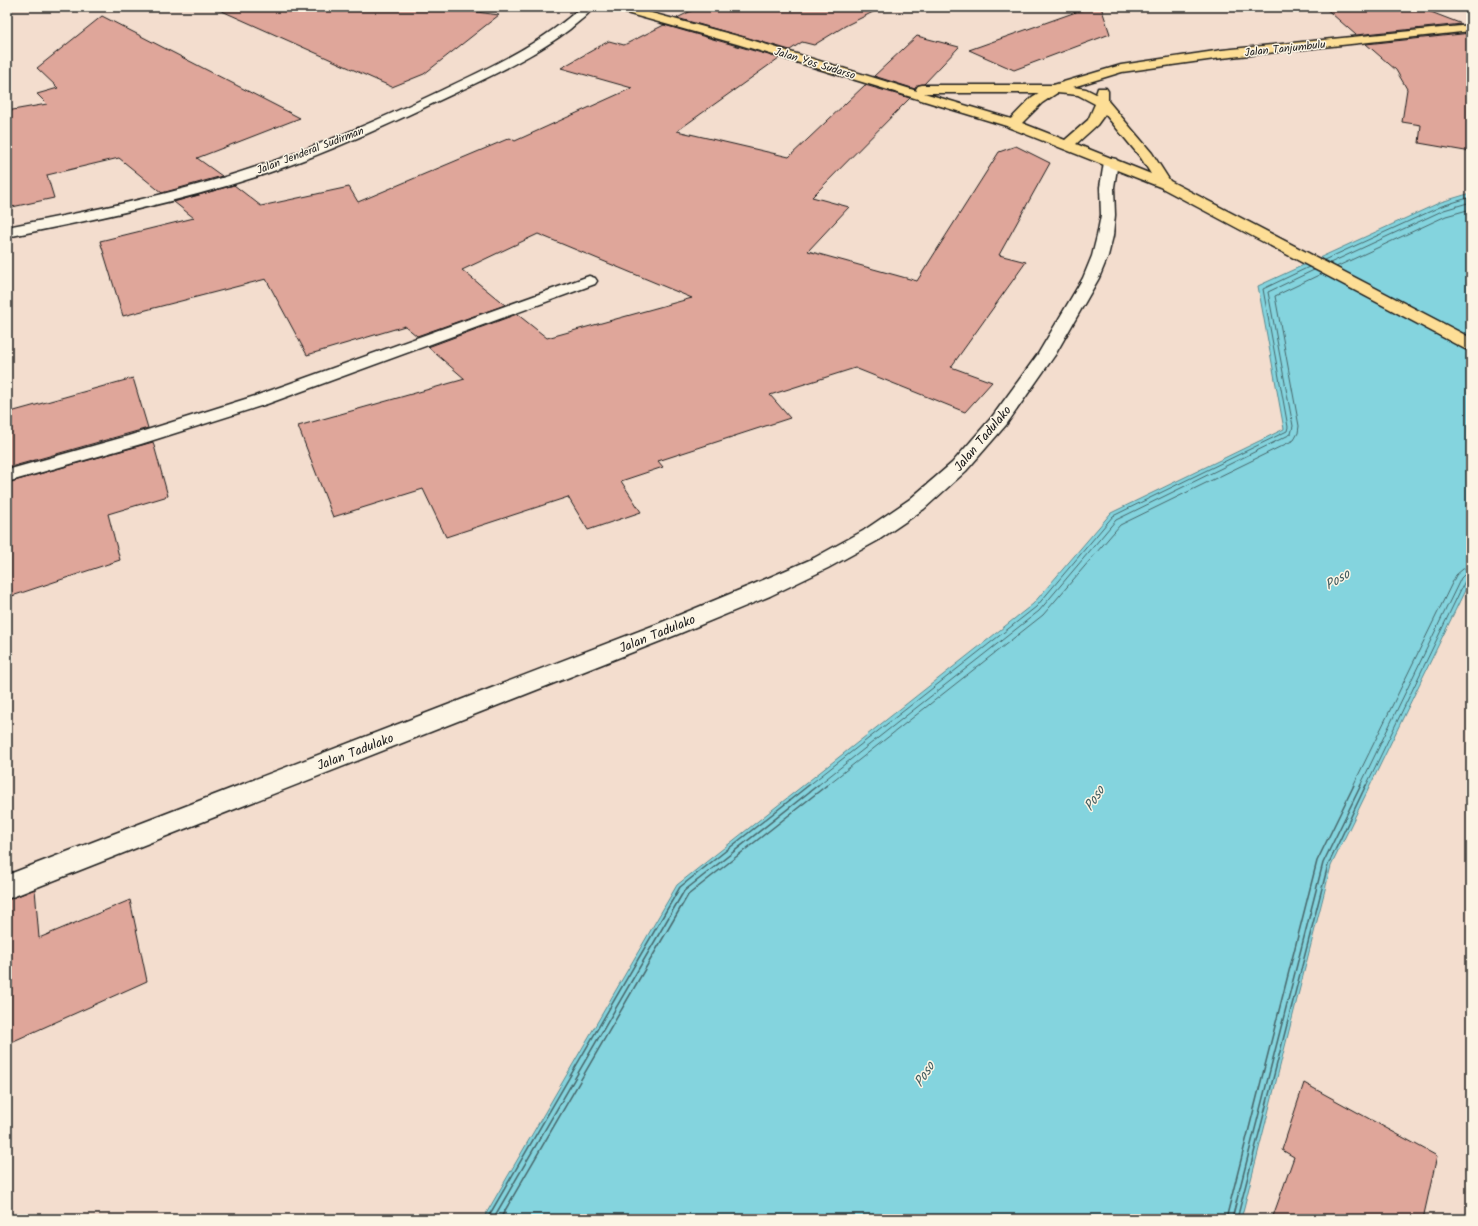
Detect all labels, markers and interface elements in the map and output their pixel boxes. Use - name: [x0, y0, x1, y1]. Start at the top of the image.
- street label: Jalan Tanjumbulu: [1244, 36, 1327, 62]
- street label: Jalan Yos Sudarso: [772, 43, 857, 85]
- street label: Jalan Jenderal Sudirman: [254, 122, 367, 180]
- street label: Jalan Tadulako: [949, 401, 1017, 477]
- water label: Poso: [1321, 563, 1356, 596]
- street label: Jalan Tadulako: [616, 610, 699, 659]
- street label: Jalan Tadulako: [314, 728, 397, 777]
- water label: Poso: [1079, 780, 1112, 815]
- water label: Poso: [909, 1056, 942, 1091]

